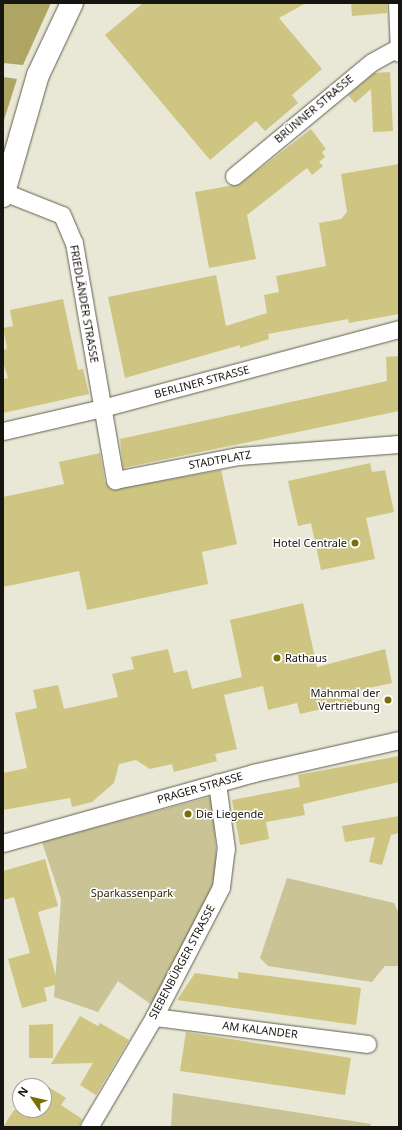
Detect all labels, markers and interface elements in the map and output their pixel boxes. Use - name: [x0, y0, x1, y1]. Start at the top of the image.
- street label: BRÜNNER STRASSE: [272, 72, 356, 146]
- street label: FRIEDLÄNDER STRASSE: [67, 244, 101, 364]
- street label: BERLINER STRASSE: [153, 363, 251, 401]
- street label: STADTPLATZ: [188, 448, 252, 472]
- place label: Hotel Centrale: [273, 536, 347, 550]
- marker: Hotel Centrale: [350, 538, 360, 548]
- place label: Rathaus: [285, 651, 327, 665]
- marker: Rathaus: [272, 653, 282, 663]
- place label: Mahnmal der Vertriebung: [311, 687, 380, 713]
- marker: Mahnmal der Vertriebung: [383, 695, 393, 705]
- street label: PRAGER STRASSE: [156, 769, 244, 807]
- place label: Die Liegende: [196, 807, 263, 821]
- marker: Die Liegende: [183, 809, 193, 819]
- park label: Sparkassenpark: [91, 886, 173, 900]
- street label: SIEBENBÜRGER STRASSE: [146, 903, 218, 1021]
- street label: AM KALANDER: [222, 1019, 298, 1041]
- north arrow: [12, 1078, 52, 1118]
- text: N: [14, 1084, 31, 1099]

